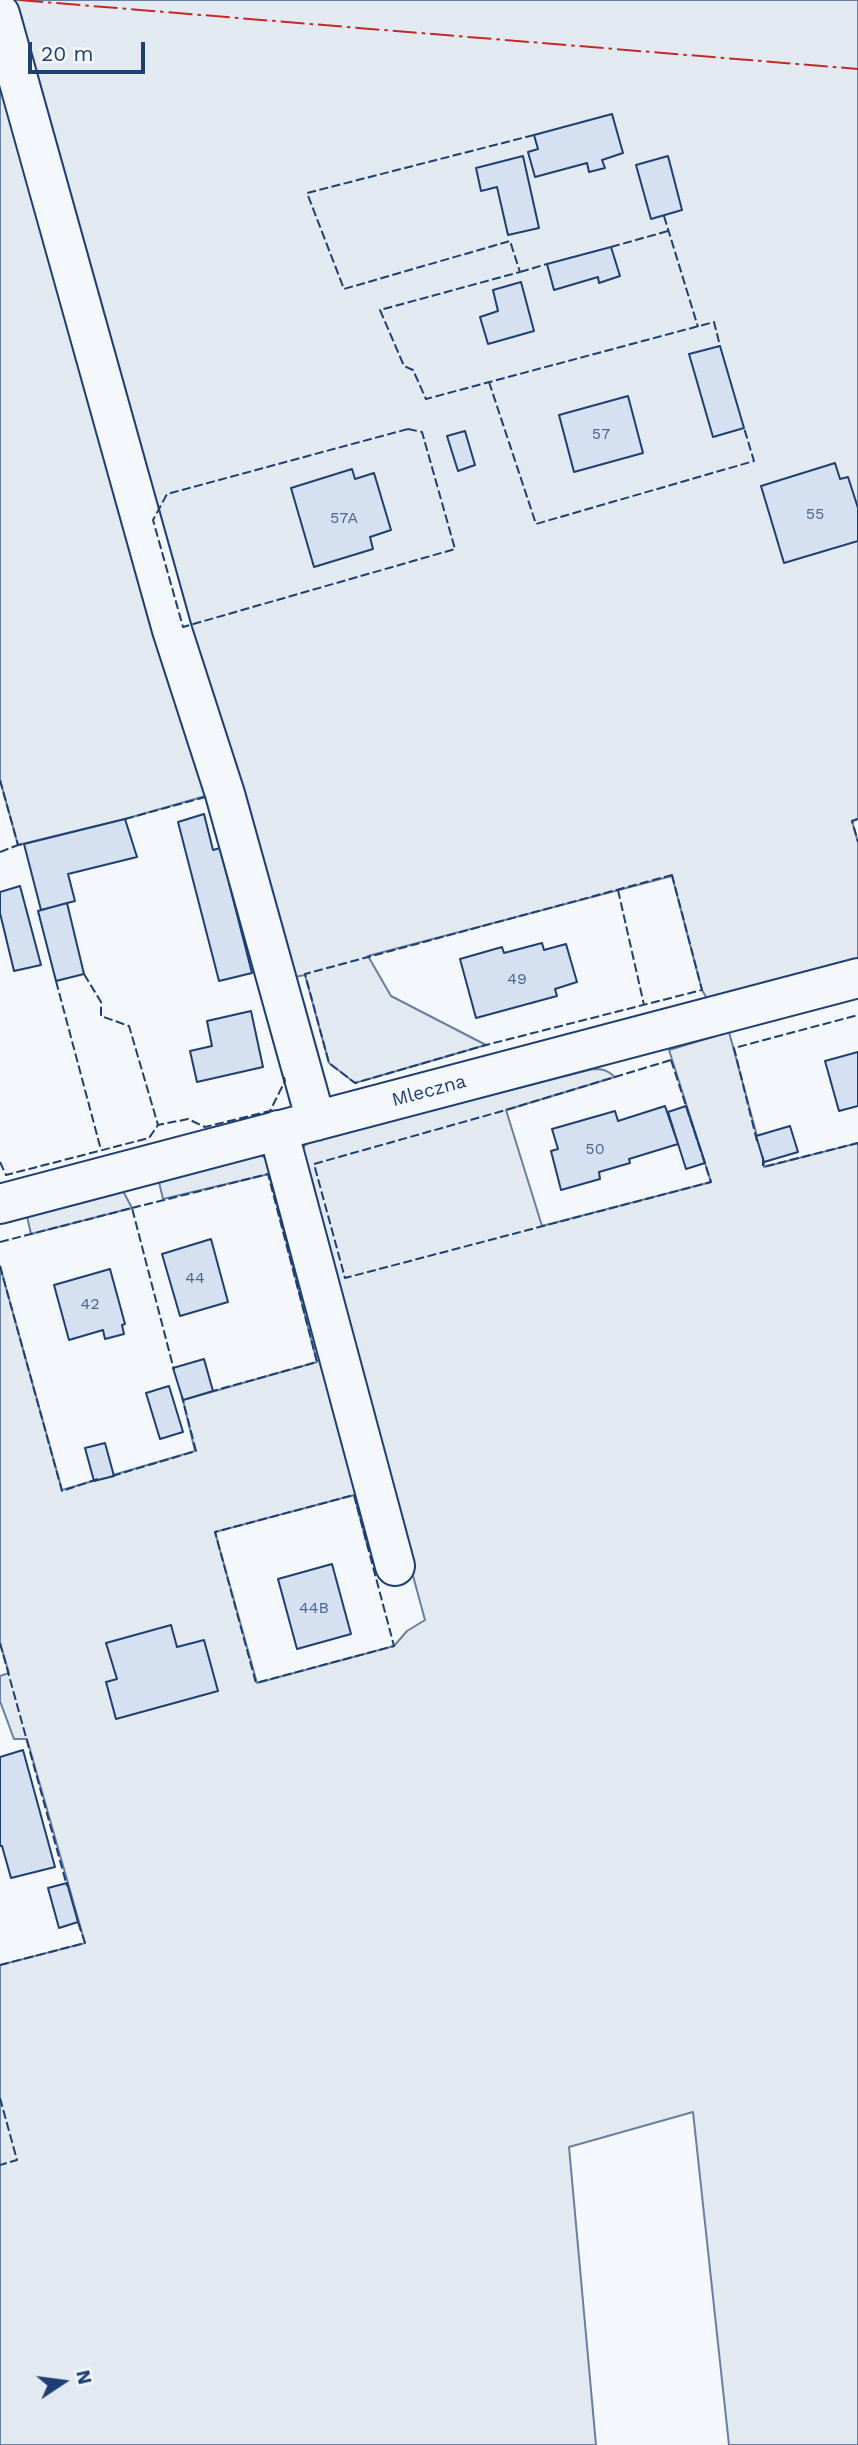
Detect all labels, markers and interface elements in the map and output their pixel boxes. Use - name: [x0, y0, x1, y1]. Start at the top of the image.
- scale bar: [32, 28, 149, 72]
- text: 20 m: [41, 41, 93, 66]
- house number: 57: [592, 424, 610, 444]
- house number: 55: [806, 504, 824, 524]
- house number: 57A: [330, 508, 358, 528]
- house number: 49: [507, 969, 527, 989]
- street label: Mleczna: [389, 1070, 469, 1112]
- house number: 50: [585, 1139, 605, 1159]
- house number: 44: [185, 1268, 205, 1288]
- house number: 42: [80, 1294, 100, 1314]
- house number: 44B: [299, 1598, 329, 1618]
- north arrow: [28, 2347, 98, 2417]
- text: N: [71, 2368, 97, 2387]

